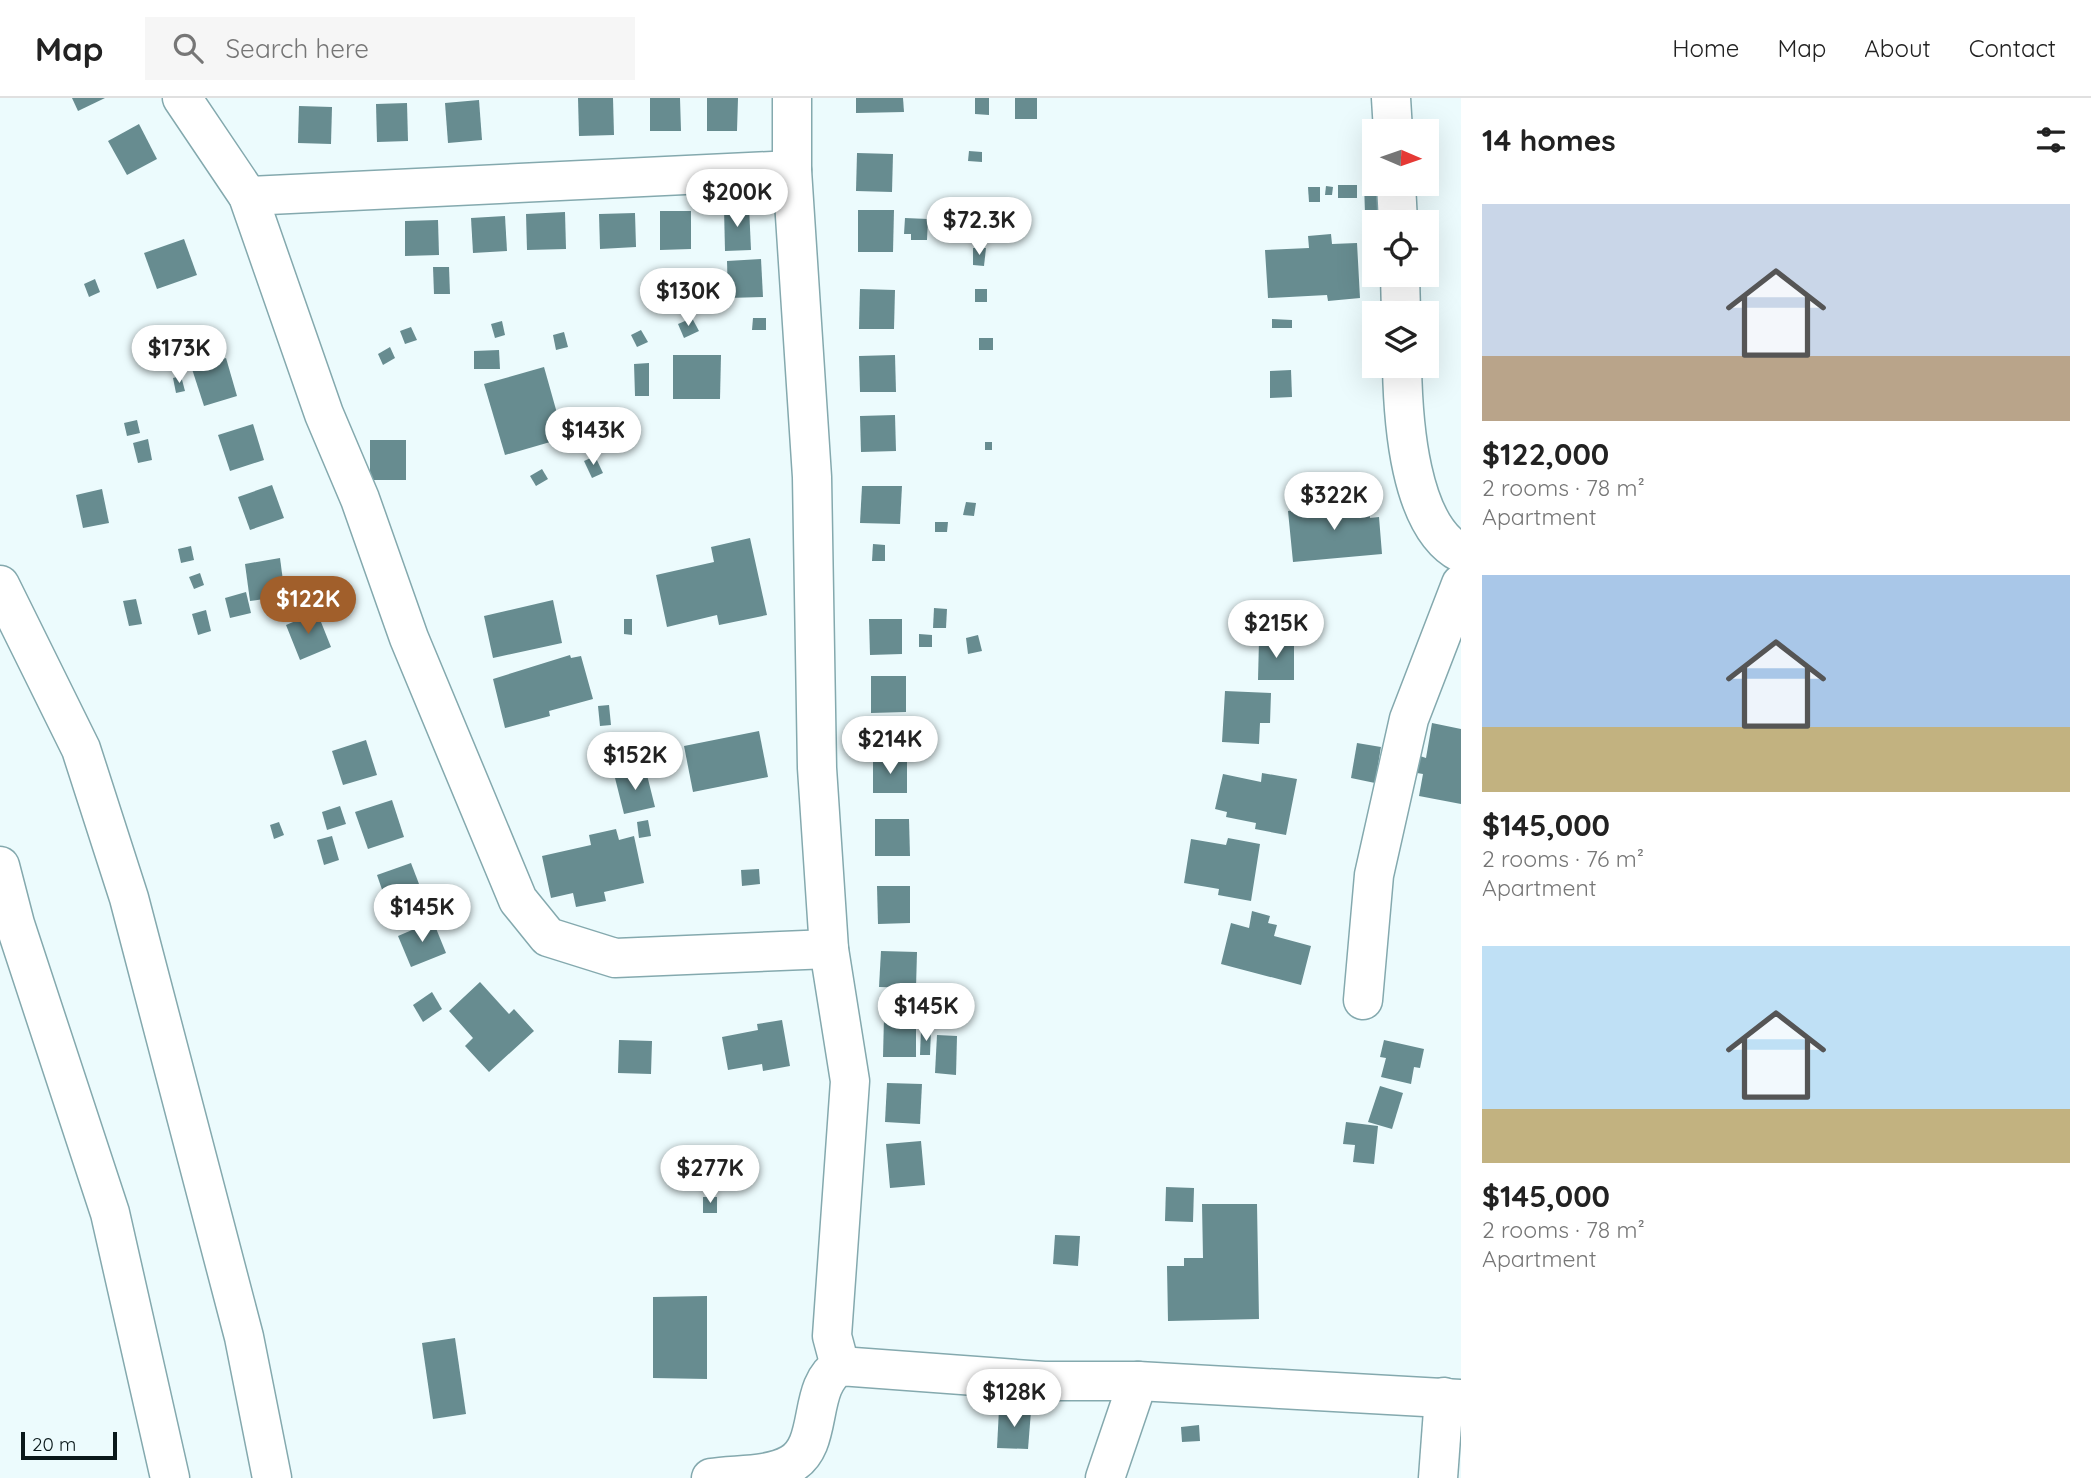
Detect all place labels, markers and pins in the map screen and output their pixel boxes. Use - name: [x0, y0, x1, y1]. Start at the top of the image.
- pin: $200K: [688, 170, 786, 229]
- pin: $72.3K: [922, 198, 1036, 257]
- pin: $130K: [639, 268, 737, 328]
- pin: $173K: [130, 326, 228, 385]
- pin: $143K: [544, 408, 642, 467]
- pin: $322K: [1285, 472, 1383, 532]
- pin: $122K: [259, 576, 357, 636]
- pin: $215K: [1227, 601, 1325, 660]
- pin: $214K: [841, 716, 939, 776]
- pin: $152K: [586, 732, 684, 792]
- pin: $145K: [373, 884, 471, 944]
- pin: $145K: [877, 984, 975, 1043]
- pin: $277K: [661, 1146, 759, 1205]
- pin: $128K: [965, 1370, 1063, 1429]

